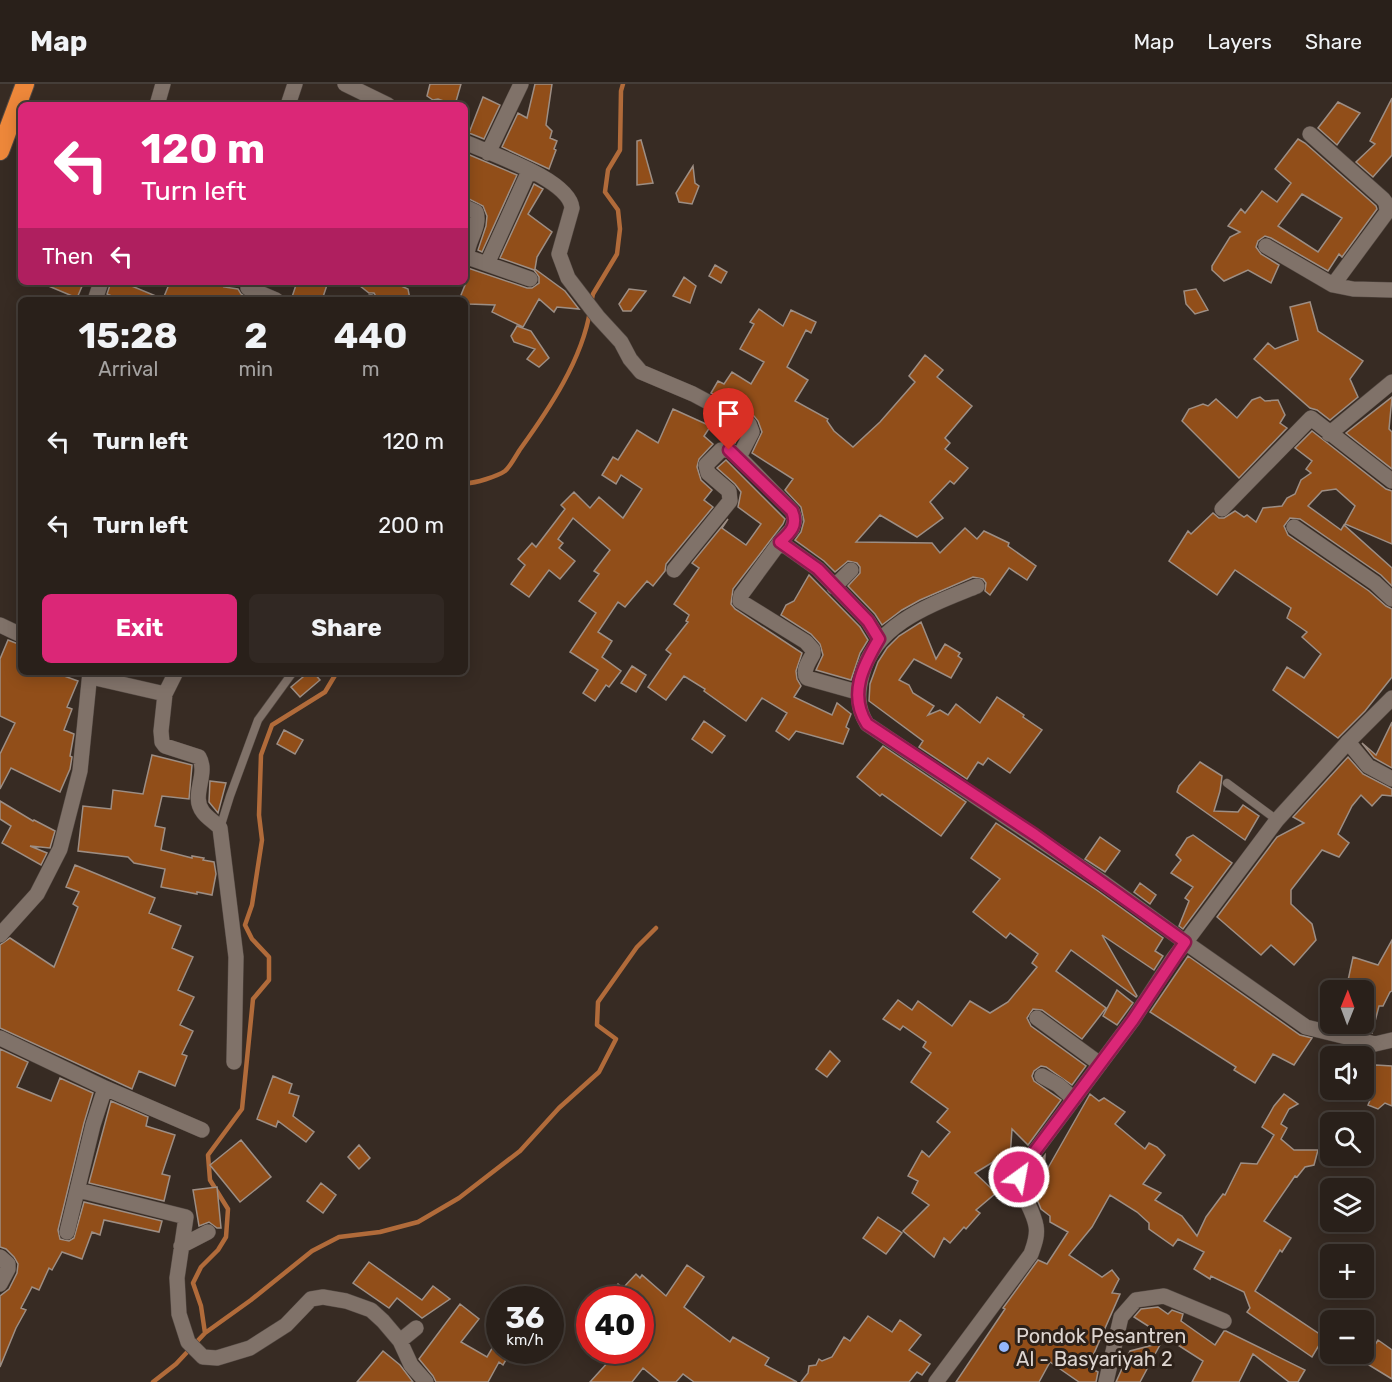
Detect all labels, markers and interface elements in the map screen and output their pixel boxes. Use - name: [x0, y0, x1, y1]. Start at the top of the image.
- text: Map: [30, 25, 87, 58]
- text: Map: [1133, 29, 1174, 54]
- text: Layers: [1207, 29, 1272, 54]
- text: Share: [1305, 29, 1362, 54]
- text: 120 m: [141, 124, 265, 174]
- icon: left: [42, 126, 120, 204]
- text: Turn left: [141, 175, 246, 207]
- icon: left: [105, 240, 138, 273]
- text: Then: [42, 243, 93, 270]
- text: 15:28: [79, 314, 178, 357]
- text: 2: [244, 314, 268, 357]
- text: 440: [334, 314, 407, 357]
- text: Arrival: [98, 357, 158, 381]
- text: min: [239, 357, 273, 381]
- text: m: [362, 357, 380, 381]
- pin: [703, 388, 754, 450]
- icon: arrive: [712, 397, 745, 430]
- icon: left: [42, 425, 75, 458]
- text: Turn left: [93, 428, 188, 455]
- text: 120 m: [383, 428, 444, 455]
- icon: left: [42, 509, 75, 542]
- text: Turn left: [93, 512, 188, 539]
- text: 200 m: [378, 512, 444, 539]
- button: Exit: [42, 594, 237, 663]
- button: Share: [249, 594, 444, 663]
- north arrow: [1320, 980, 1374, 1034]
- map controls: [1320, 980, 1374, 1364]
- button: sound: [1320, 1046, 1374, 1100]
- button: search: [1320, 1112, 1374, 1166]
- position arrow: [987, 1145, 1051, 1209]
- button: layers: [1320, 1178, 1374, 1232]
- button: +: [1320, 1244, 1374, 1298]
- speed limit sign: 40: [576, 1286, 654, 1364]
- text: 36: [505, 1300, 545, 1336]
- button: −: [1320, 1310, 1374, 1364]
- place label: Pondok Pesantren Al - Basyariyah 2: [1016, 1324, 1186, 1371]
- text: km/h: [506, 1331, 544, 1349]
- marker: Pondok Pesantren Al - Basyariyah 2: [997, 1340, 1011, 1354]

